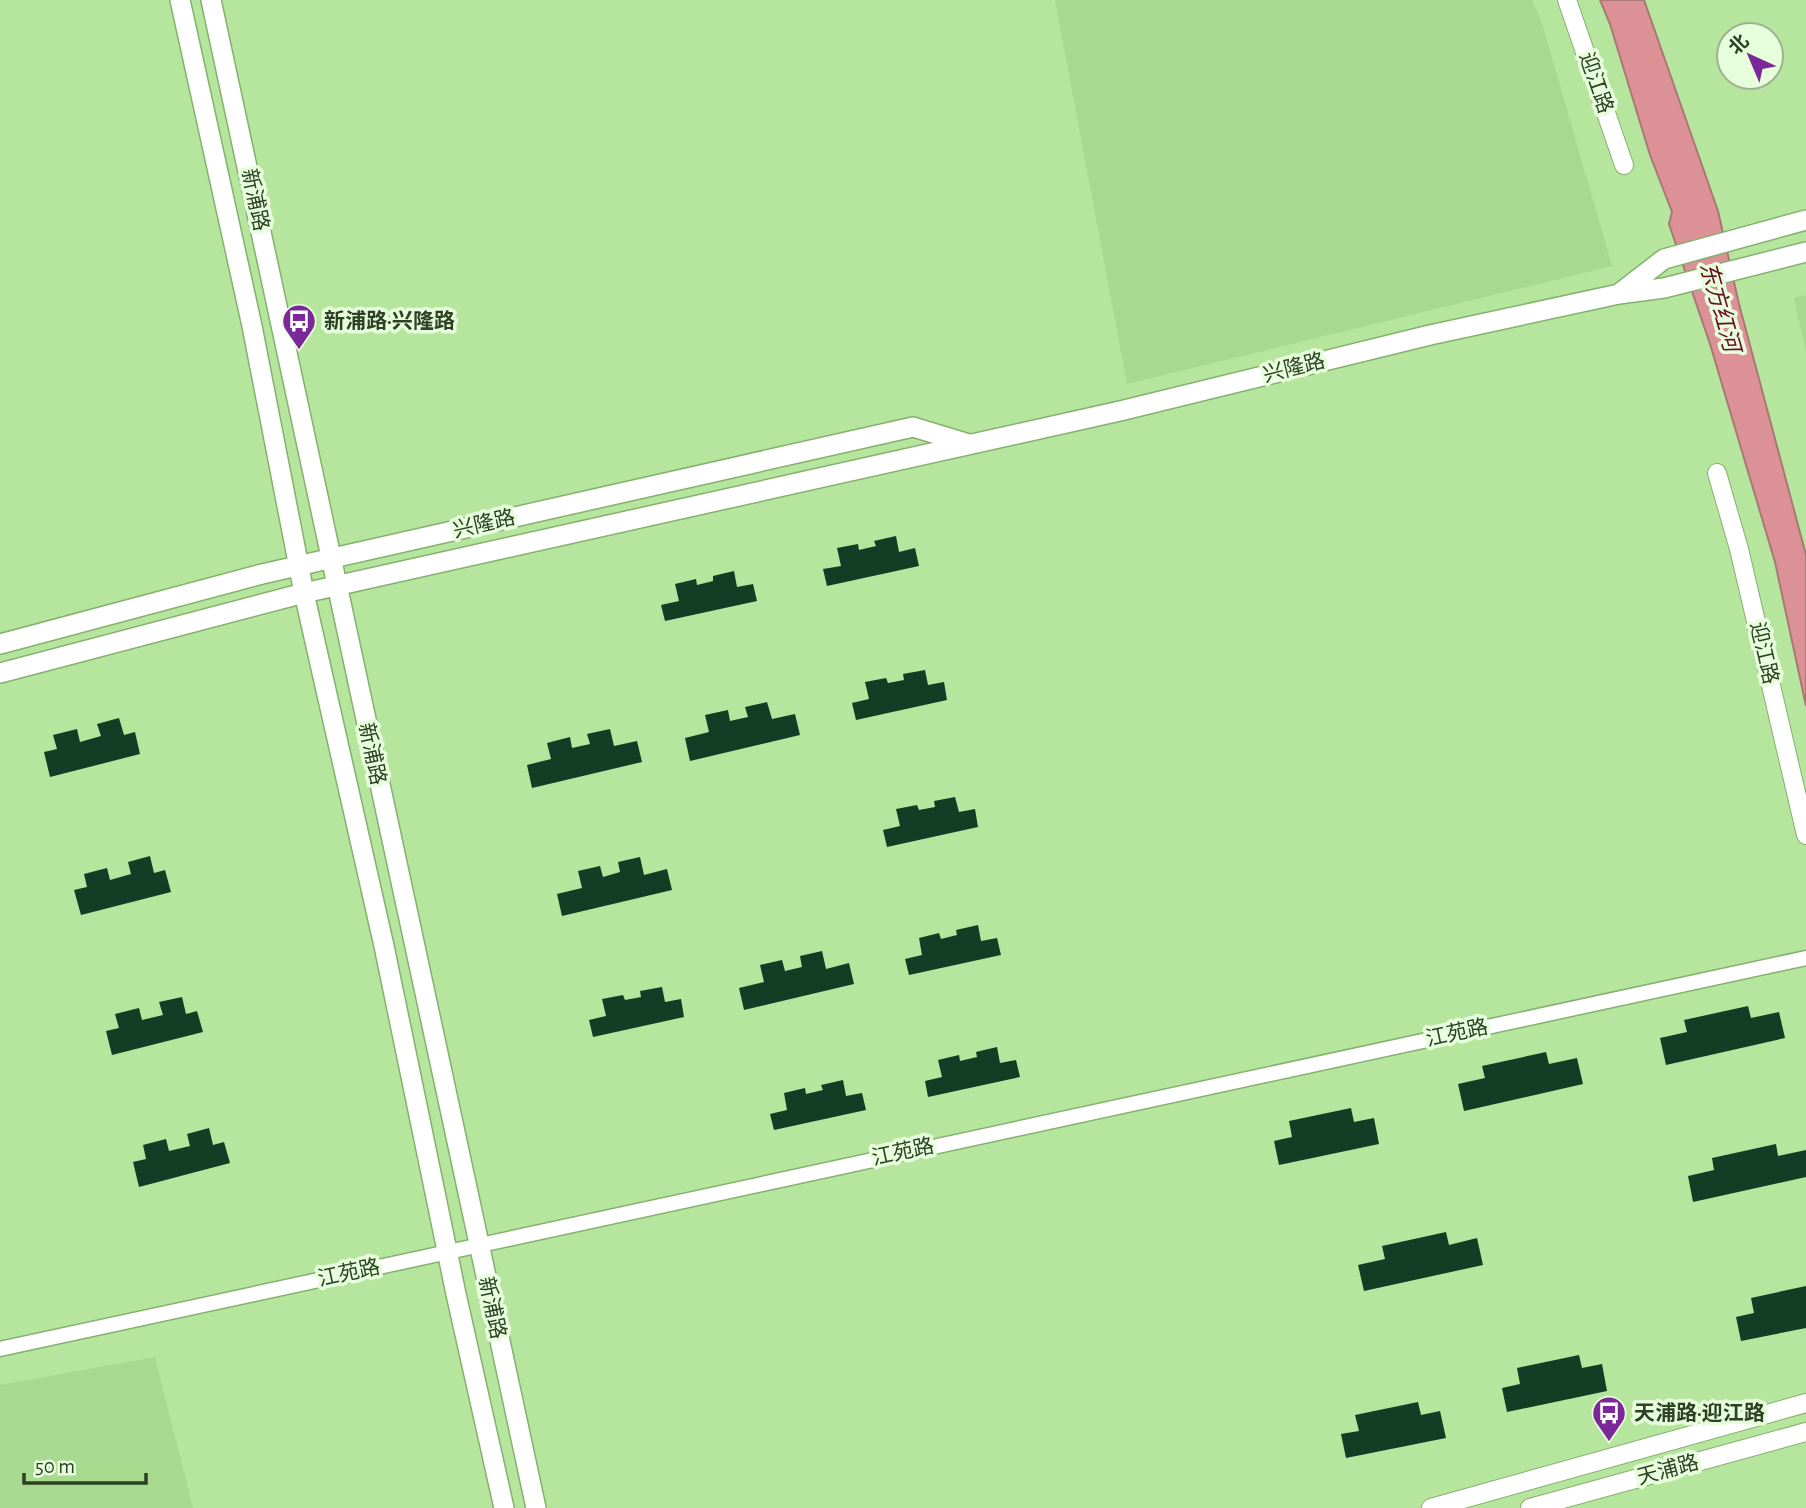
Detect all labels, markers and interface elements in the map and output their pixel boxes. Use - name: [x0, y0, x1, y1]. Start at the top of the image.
- north arrow: [1715, 21, 1785, 91]
- text: 北: [1725, 31, 1753, 58]
- street label: 迎江路: [1576, 49, 1617, 116]
- street label: 新浦路: [238, 167, 273, 233]
- water label: 东方红河: [1695, 259, 1746, 358]
- bus stop icon: 新浦路·兴隆路: [280, 302, 318, 351]
- place label: 新浦路·兴隆路: [324, 309, 455, 332]
- street label: 兴隆路: [1261, 349, 1327, 386]
- street label: 兴隆路: [451, 506, 517, 541]
- street label: 迎江路: [1747, 620, 1782, 686]
- street label: 新浦路: [355, 721, 390, 787]
- street label: 江苑路: [1424, 1015, 1490, 1050]
- street label: 江苑路: [870, 1134, 936, 1169]
- street label: 江苑路: [316, 1255, 382, 1290]
- street label: 新浦路: [475, 1275, 510, 1341]
- bus stop icon: 天浦路·迎江路: [1590, 1394, 1628, 1443]
- place label: 天浦路·迎江路: [1634, 1402, 1765, 1424]
- scale bar: [24, 1442, 147, 1486]
- street label: 天浦路: [1635, 1451, 1701, 1488]
- text: 50 m: [35, 1456, 75, 1477]

